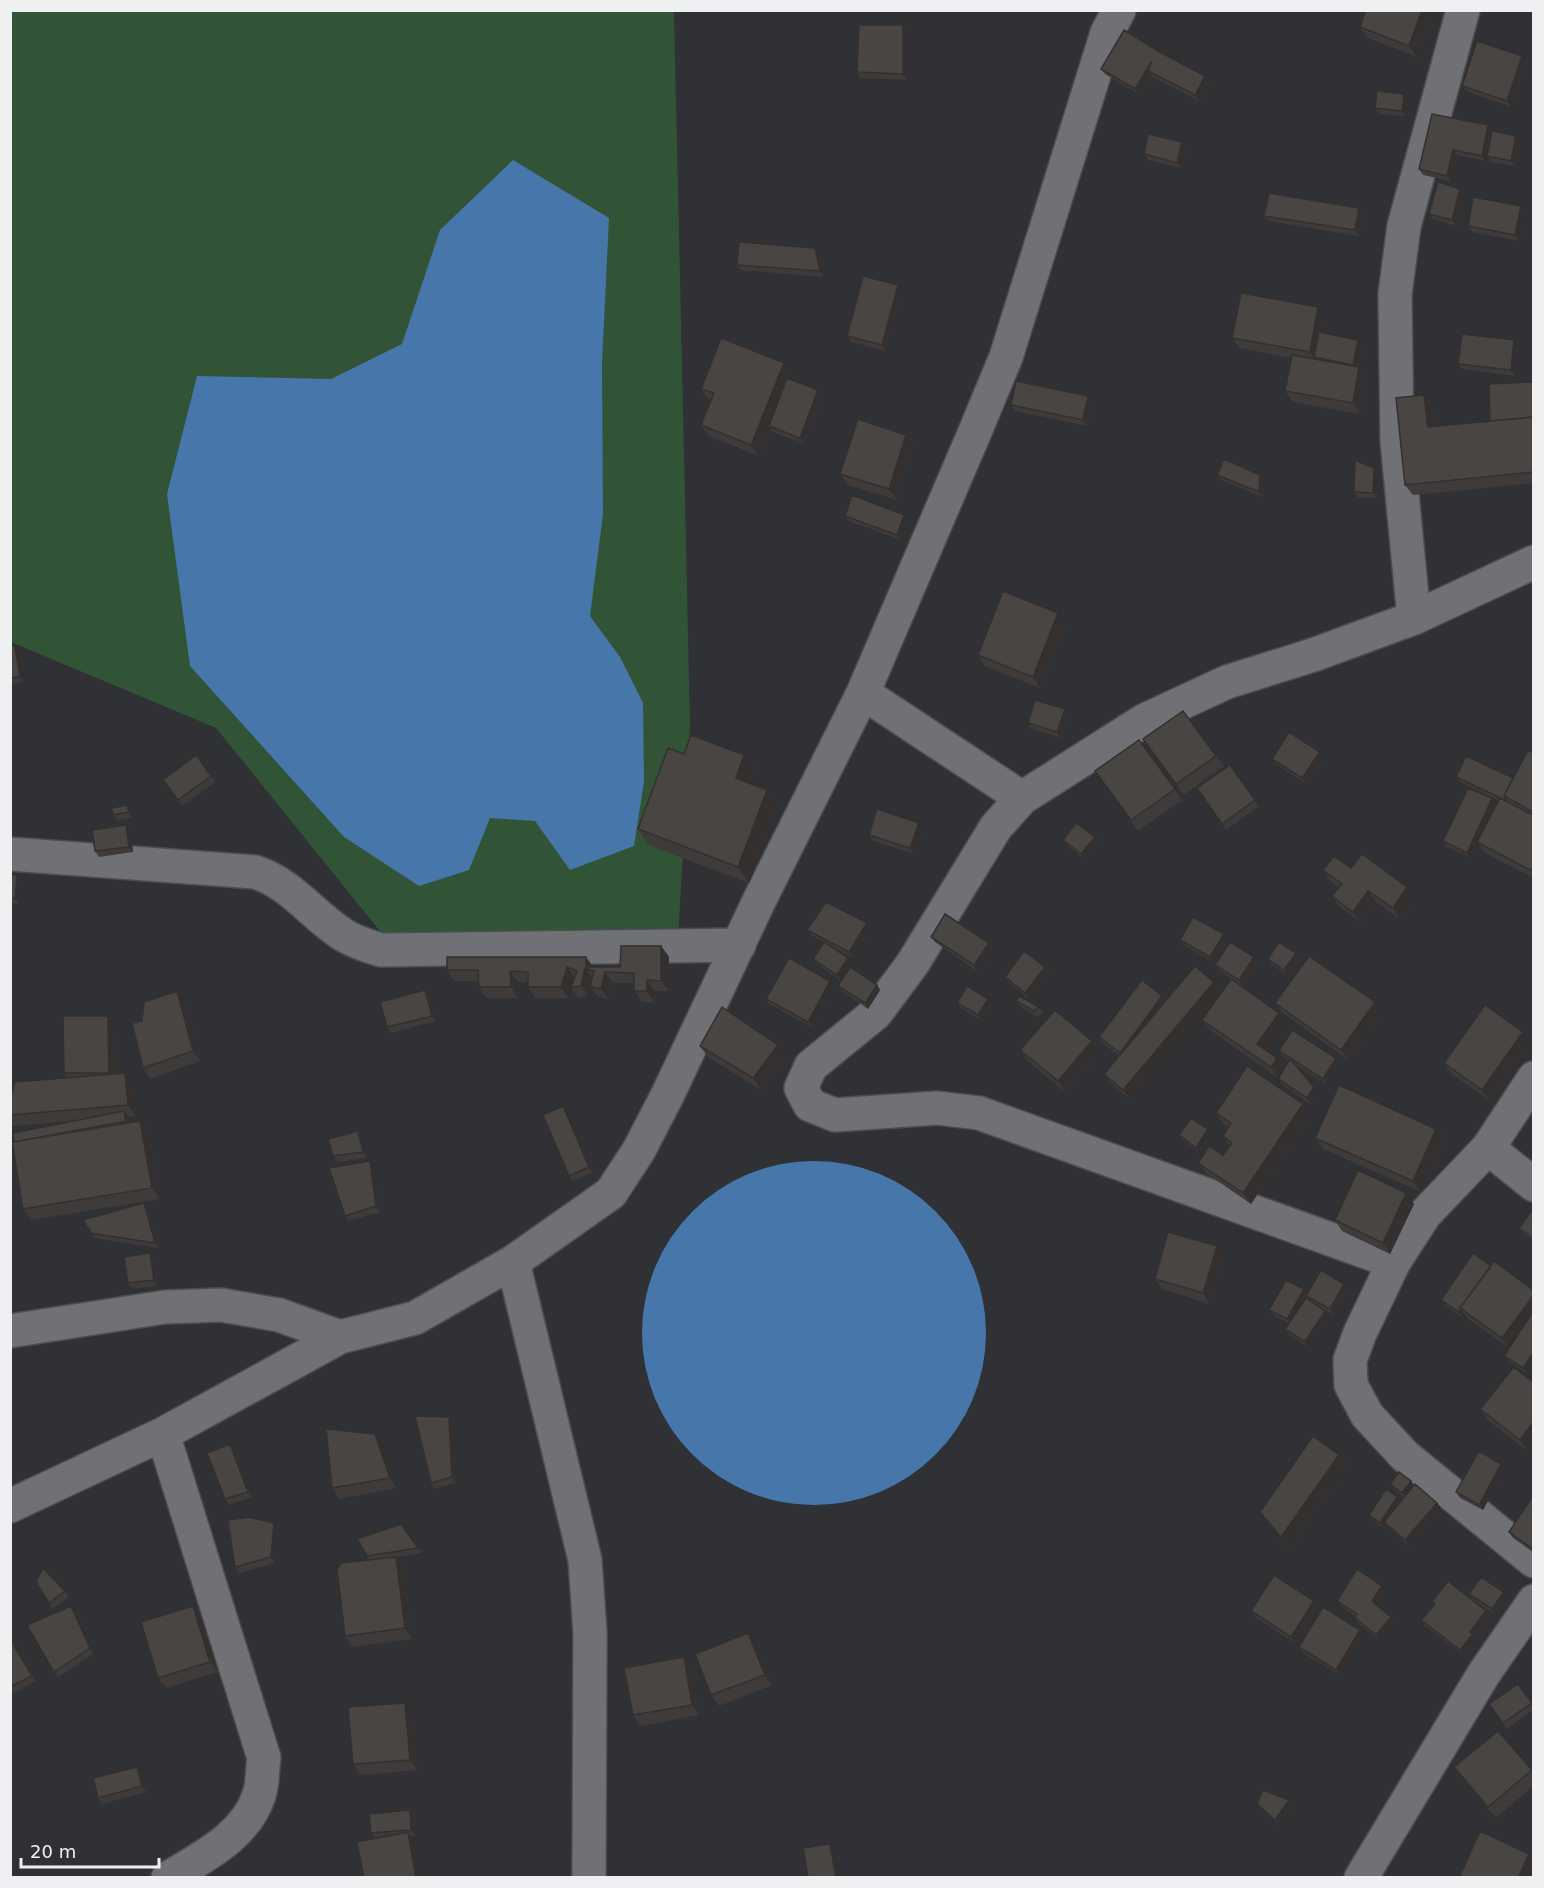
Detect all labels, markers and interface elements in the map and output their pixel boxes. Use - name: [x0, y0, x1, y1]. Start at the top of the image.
- scale bar: [21, 1831, 159, 1869]
- text: 20 m: [30, 1841, 76, 1862]

